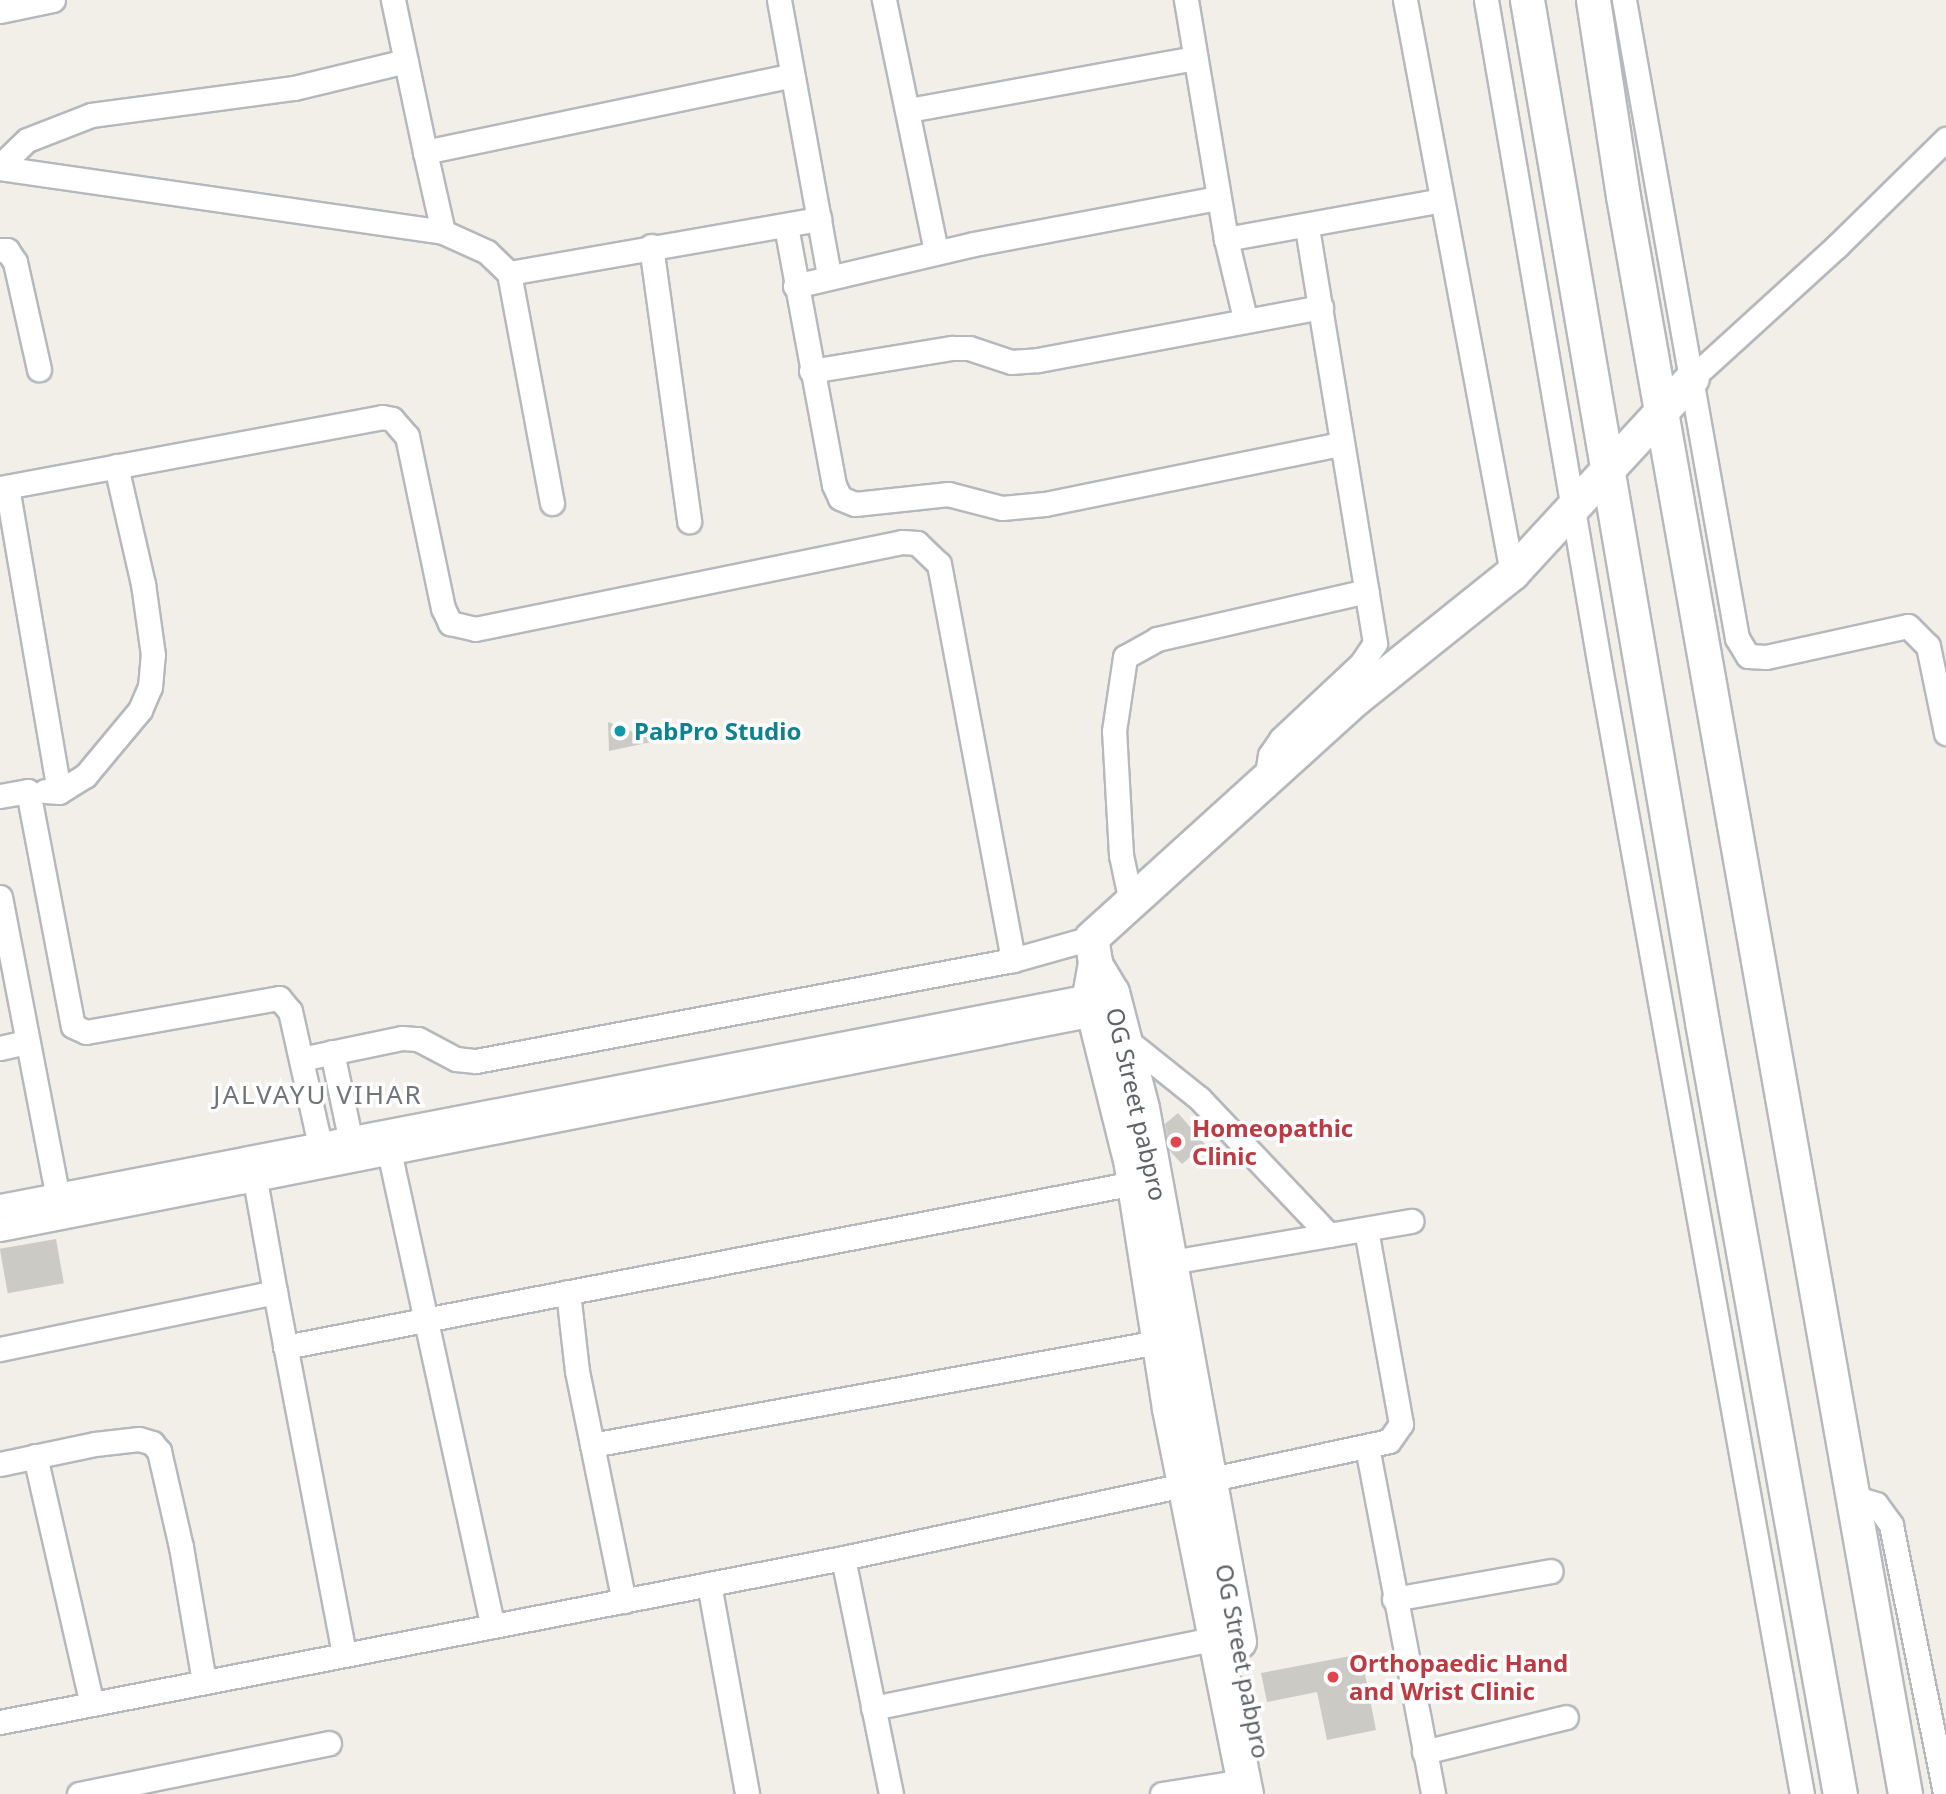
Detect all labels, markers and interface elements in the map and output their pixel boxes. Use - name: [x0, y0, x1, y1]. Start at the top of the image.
- place label: PabPro Studio: [634, 717, 801, 745]
- marker: PabPro Studio: [612, 723, 628, 739]
- street label: OG Street pabpro: [1101, 1005, 1173, 1203]
- district label: JALVAYU VIHAR: [215, 1079, 421, 1111]
- place label: Homeopathic Clinic: [1192, 1114, 1353, 1170]
- marker: Homeopathic Clinic: [1166, 1132, 1186, 1152]
- street label: OG Street pabpro: [1210, 1561, 1276, 1761]
- place label: Orthopaedic Hand and Wrist Clinic: [1349, 1649, 1568, 1705]
- marker: Orthopaedic Hand and Wrist Clinic: [1323, 1667, 1343, 1687]

